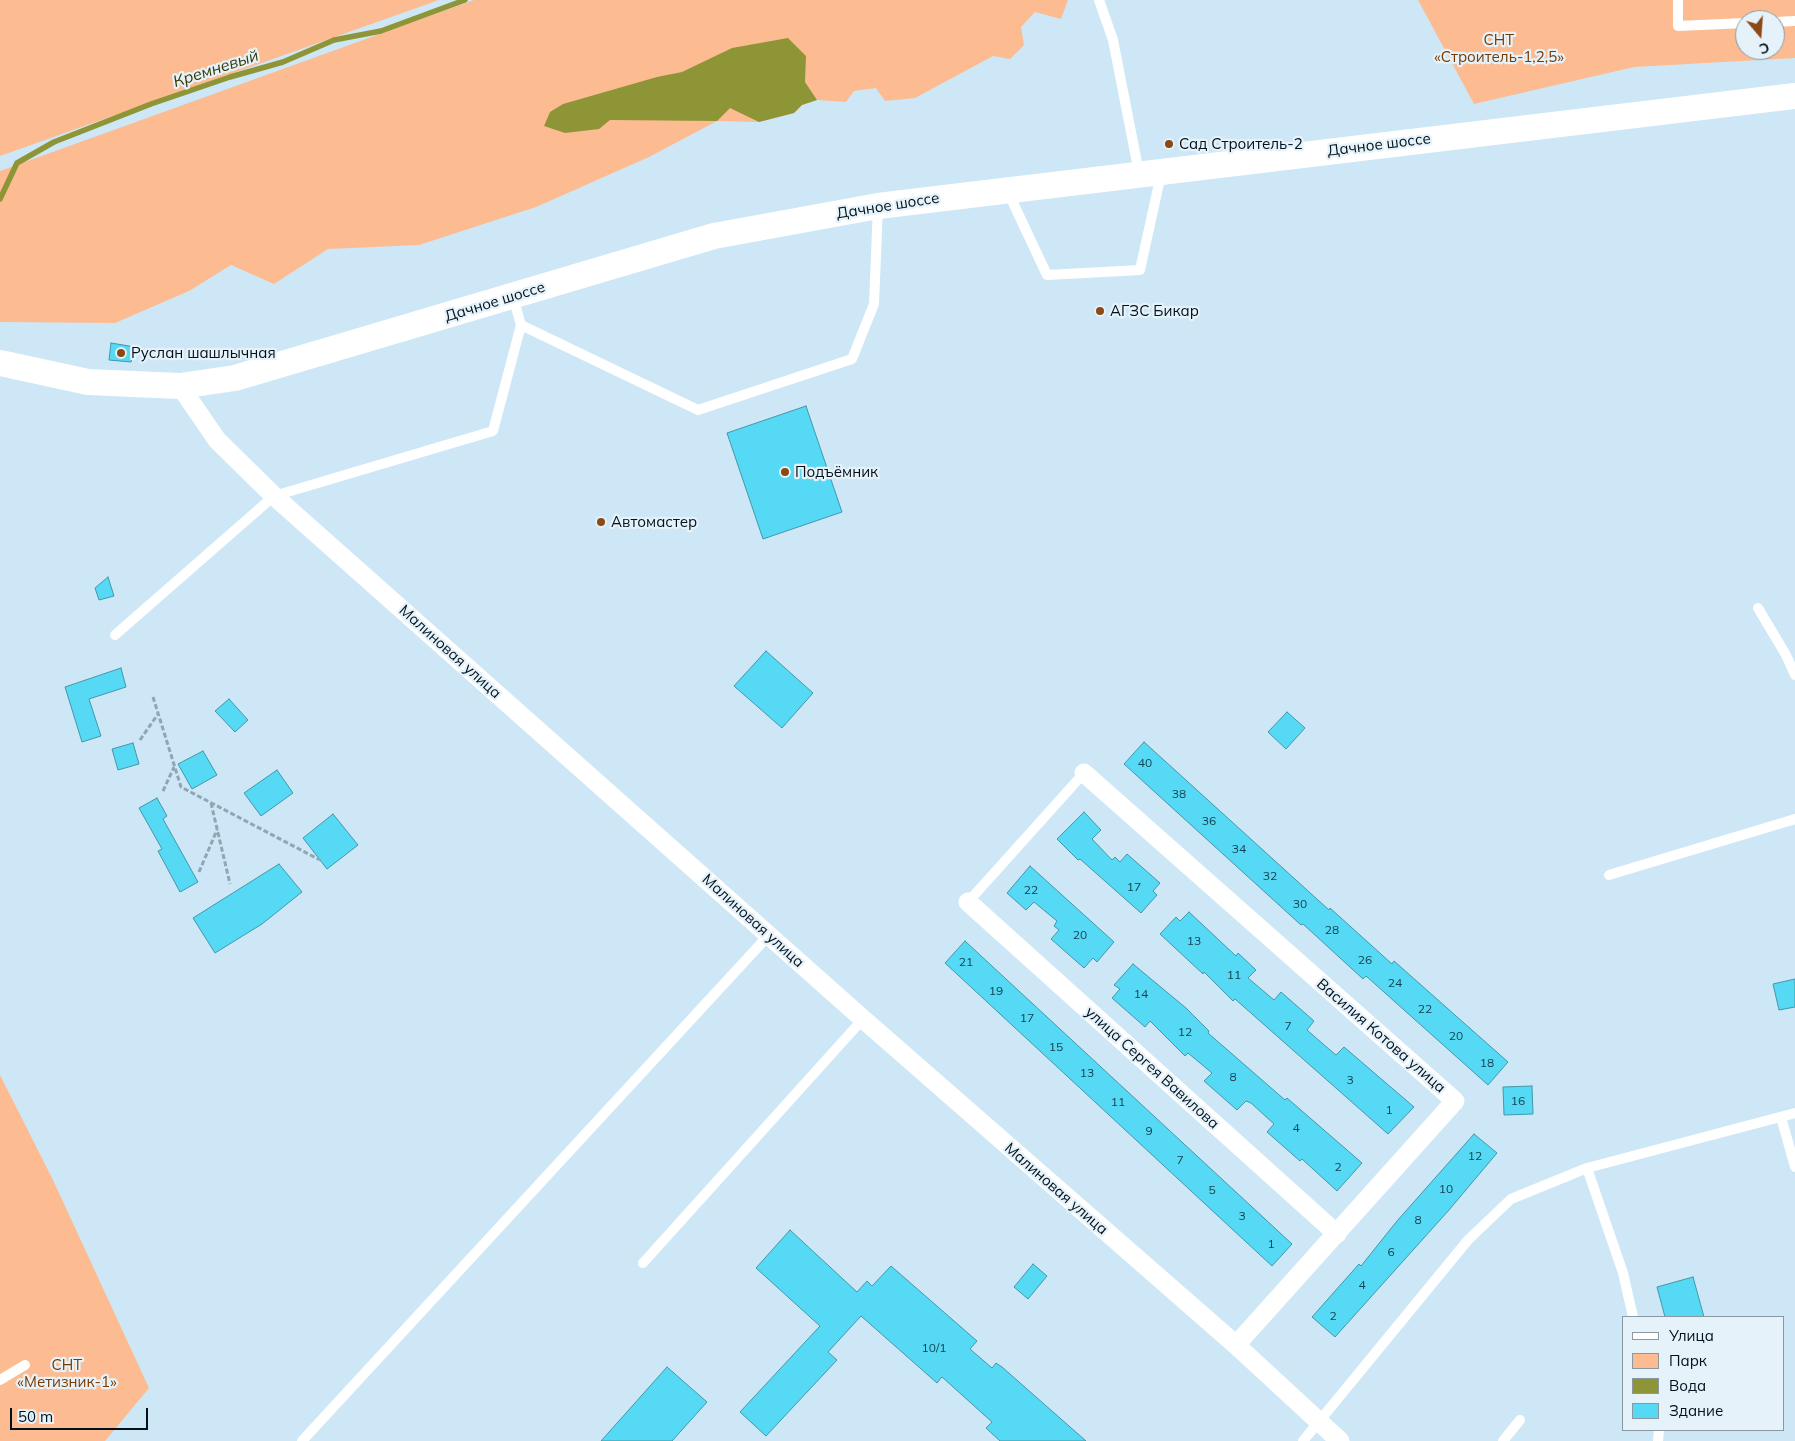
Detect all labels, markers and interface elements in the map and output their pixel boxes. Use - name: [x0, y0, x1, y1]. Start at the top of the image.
- north arrow: [1735, 10, 1785, 60]
- park label: СНТ «Строитель-1,2,5»: [1434, 31, 1564, 66]
- text: С: [1757, 38, 1772, 58]
- water label: Кремневый: [171, 46, 261, 92]
- street label: Дачное шоссе: [1326, 130, 1432, 160]
- place label: Сад Строитель-2: [1179, 135, 1303, 153]
- marker: Сад Строитель-2: [1163, 138, 1175, 150]
- street label: Дачное шоссе: [835, 189, 941, 223]
- street label: Дачное шоссе: [443, 278, 547, 326]
- place label: АГЗС Бикар: [1110, 302, 1199, 320]
- marker: АГЗС Бикар: [1094, 305, 1106, 317]
- place label: Руслан шашлычная: [131, 344, 276, 362]
- marker: Руслан шашлычная: [115, 347, 127, 359]
- place label: Подъёмник: [795, 463, 878, 481]
- marker: Подъёмник: [779, 466, 791, 478]
- place label: Автомастер: [611, 513, 697, 531]
- marker: Автомастер: [595, 516, 607, 528]
- street label: Малиновая улица: [395, 602, 505, 702]
- house number: 40: [1138, 756, 1152, 770]
- house number: 38: [1172, 787, 1186, 801]
- house number: 36: [1202, 814, 1216, 828]
- house number: 34: [1232, 842, 1246, 856]
- house number: 32: [1263, 869, 1277, 883]
- street label: Малиновая улица: [698, 871, 808, 971]
- house number: 17: [1127, 880, 1141, 894]
- house number: 22: [1024, 883, 1038, 897]
- house number: 30: [1293, 897, 1307, 911]
- house number: 28: [1325, 923, 1339, 937]
- house number: 20: [1073, 928, 1087, 942]
- house number: 13: [1187, 934, 1201, 948]
- house number: 26: [1358, 953, 1372, 967]
- house number: 21: [959, 955, 973, 969]
- house number: 11: [1227, 968, 1241, 982]
- street label: Василия Котова улица: [1313, 975, 1449, 1097]
- house number: 24: [1388, 976, 1402, 990]
- house number: 19: [989, 984, 1003, 998]
- house number: 14: [1134, 987, 1148, 1001]
- house number: 22: [1418, 1002, 1432, 1016]
- street label: улица Сергея Вавилова: [1081, 1003, 1223, 1133]
- house number: 17: [1020, 1011, 1034, 1025]
- house number: 7: [1284, 1019, 1292, 1033]
- house number: 12: [1178, 1025, 1192, 1039]
- house number: 20: [1449, 1029, 1463, 1043]
- house number: 15: [1049, 1040, 1063, 1054]
- house number: 18: [1480, 1056, 1494, 1070]
- house number: 13: [1080, 1066, 1094, 1080]
- house number: 8: [1229, 1070, 1237, 1084]
- house number: 3: [1346, 1073, 1354, 1087]
- house number: 16: [1511, 1094, 1525, 1108]
- house number: 11: [1111, 1095, 1125, 1109]
- house number: 1: [1385, 1103, 1393, 1117]
- house number: 4: [1292, 1121, 1300, 1135]
- house number: 9: [1145, 1124, 1153, 1138]
- street label: Малиновая улица: [1001, 1139, 1111, 1239]
- house number: 12: [1468, 1149, 1482, 1163]
- house number: 7: [1176, 1153, 1184, 1167]
- house number: 2: [1334, 1160, 1342, 1174]
- house number: 10: [1439, 1182, 1453, 1196]
- house number: 5: [1208, 1183, 1216, 1197]
- house number: 3: [1238, 1209, 1246, 1223]
- house number: 8: [1414, 1213, 1422, 1227]
- house number: 1: [1267, 1237, 1275, 1251]
- house number: 6: [1387, 1245, 1395, 1259]
- house number: 4: [1358, 1278, 1366, 1292]
- house number: 2: [1329, 1309, 1337, 1323]
- legend: [1622, 1316, 1785, 1431]
- text: Улица: [1669, 1326, 1714, 1345]
- house number: 10/1: [921, 1341, 947, 1355]
- text: Парк: [1669, 1351, 1707, 1370]
- park label: СНТ «Метизник-1»: [17, 1356, 117, 1391]
- text: Вода: [1669, 1376, 1706, 1395]
- scale bar: [12, 1398, 150, 1430]
- text: Здание: [1669, 1401, 1723, 1420]
- text: 50 m: [18, 1407, 53, 1426]

